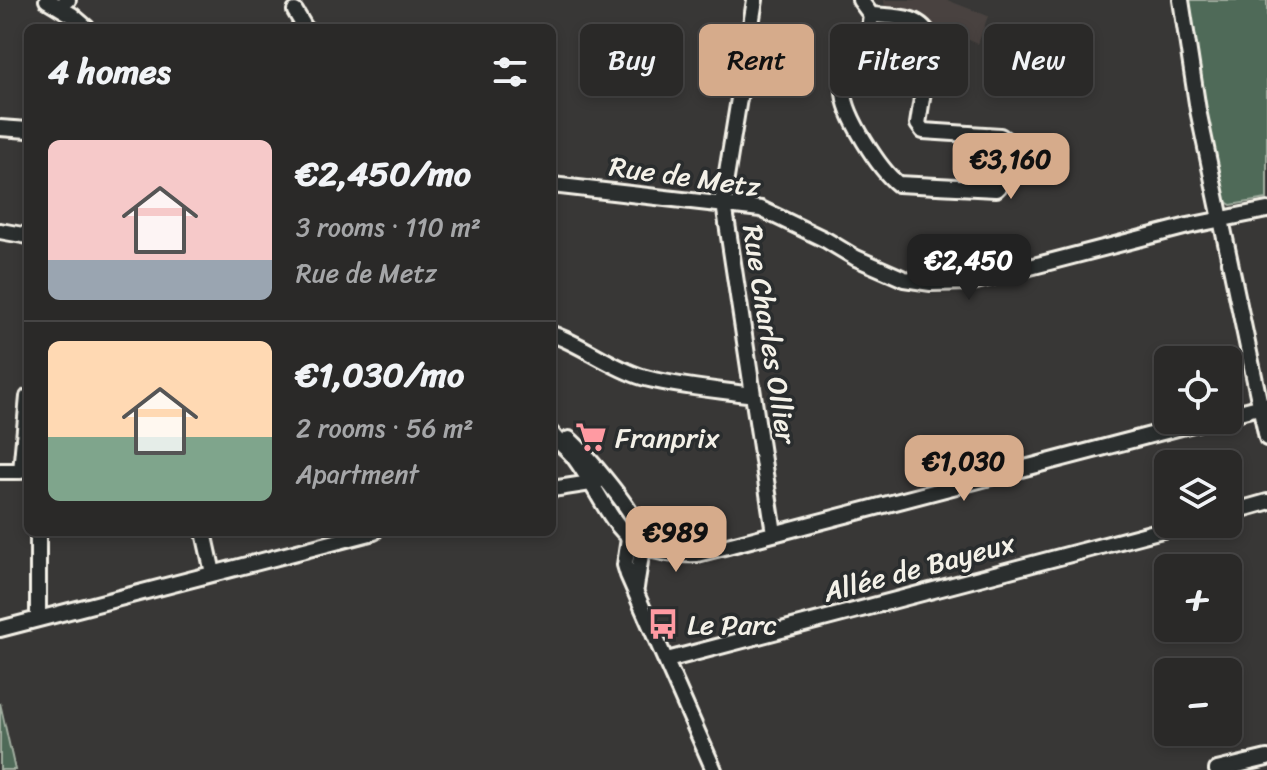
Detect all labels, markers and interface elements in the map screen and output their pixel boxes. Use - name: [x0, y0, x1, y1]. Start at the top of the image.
- chip: Buy: [580, 24, 683, 96]
- chip: Rent: [699, 24, 814, 96]
- chip: Filters: [830, 24, 968, 96]
- chip: New: [984, 24, 1093, 96]
- text: 4 homes: [48, 42, 171, 102]
- icon: filters: [488, 50, 532, 94]
- pin: €3,160: [946, 133, 1076, 201]
- text: €3,160: [971, 136, 1051, 182]
- street label: Rue de Metz: [606, 142, 764, 211]
- text: €2,450/mo: [296, 144, 471, 204]
- icon: home: [112, 172, 208, 268]
- text: 3 rooms · 110 m²: [296, 204, 481, 250]
- street label: Rue Charles Ollier: [728, 221, 811, 448]
- pin: €2,450: [904, 234, 1034, 302]
- text: €2,450: [925, 237, 1013, 283]
- text: Rue de Metz: [296, 250, 437, 296]
- text: €1,030/mo: [296, 345, 464, 405]
- map controls: [1154, 346, 1242, 746]
- button: locate: [1154, 346, 1242, 434]
- icon: home: [112, 373, 208, 469]
- text: 2 rooms · 56 m²: [296, 405, 474, 451]
- place label: Franprix: [615, 413, 720, 462]
- supermarket icon: Franprix: [574, 420, 608, 454]
- pin: €1,030: [899, 435, 1029, 503]
- text: €1,030: [923, 438, 1005, 484]
- button: layers: [1154, 450, 1242, 538]
- text: Apartment: [296, 451, 419, 497]
- pin: €989: [629, 506, 723, 574]
- text: €989: [644, 509, 708, 555]
- street label: Allée de Bayeux: [817, 518, 1021, 617]
- button: +: [1154, 554, 1242, 642]
- place label: Le Parc: [687, 600, 778, 649]
- bus stop icon: Le Parc: [646, 607, 680, 641]
- button: −: [1154, 658, 1242, 746]

